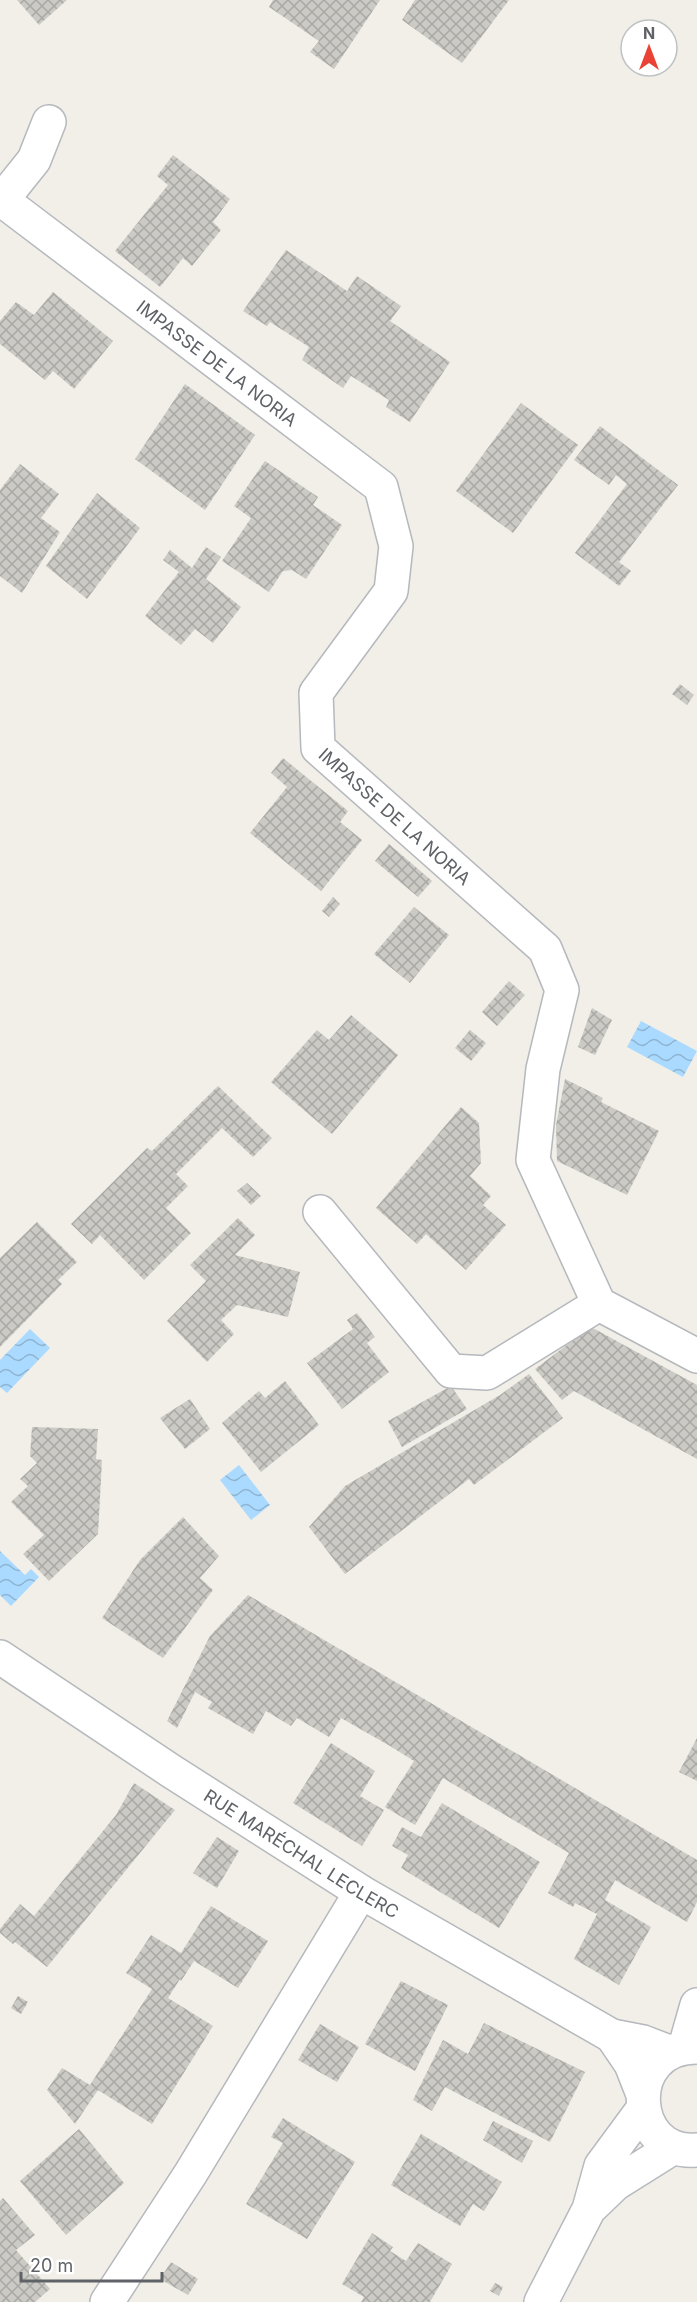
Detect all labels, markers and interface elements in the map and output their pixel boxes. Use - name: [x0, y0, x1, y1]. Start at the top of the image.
- north arrow: [619, 18, 679, 78]
- text: N: [643, 23, 655, 43]
- street label: IMPASSE DE LA NORIA: [133, 296, 302, 430]
- street label: IMPASSE DE LA NORIA: [315, 743, 475, 889]
- street label: RUE MARÉCHAL LECLERC: [200, 1784, 403, 1922]
- scale bar: [21, 2245, 162, 2283]
- text: 20 m: [30, 2255, 73, 2276]

